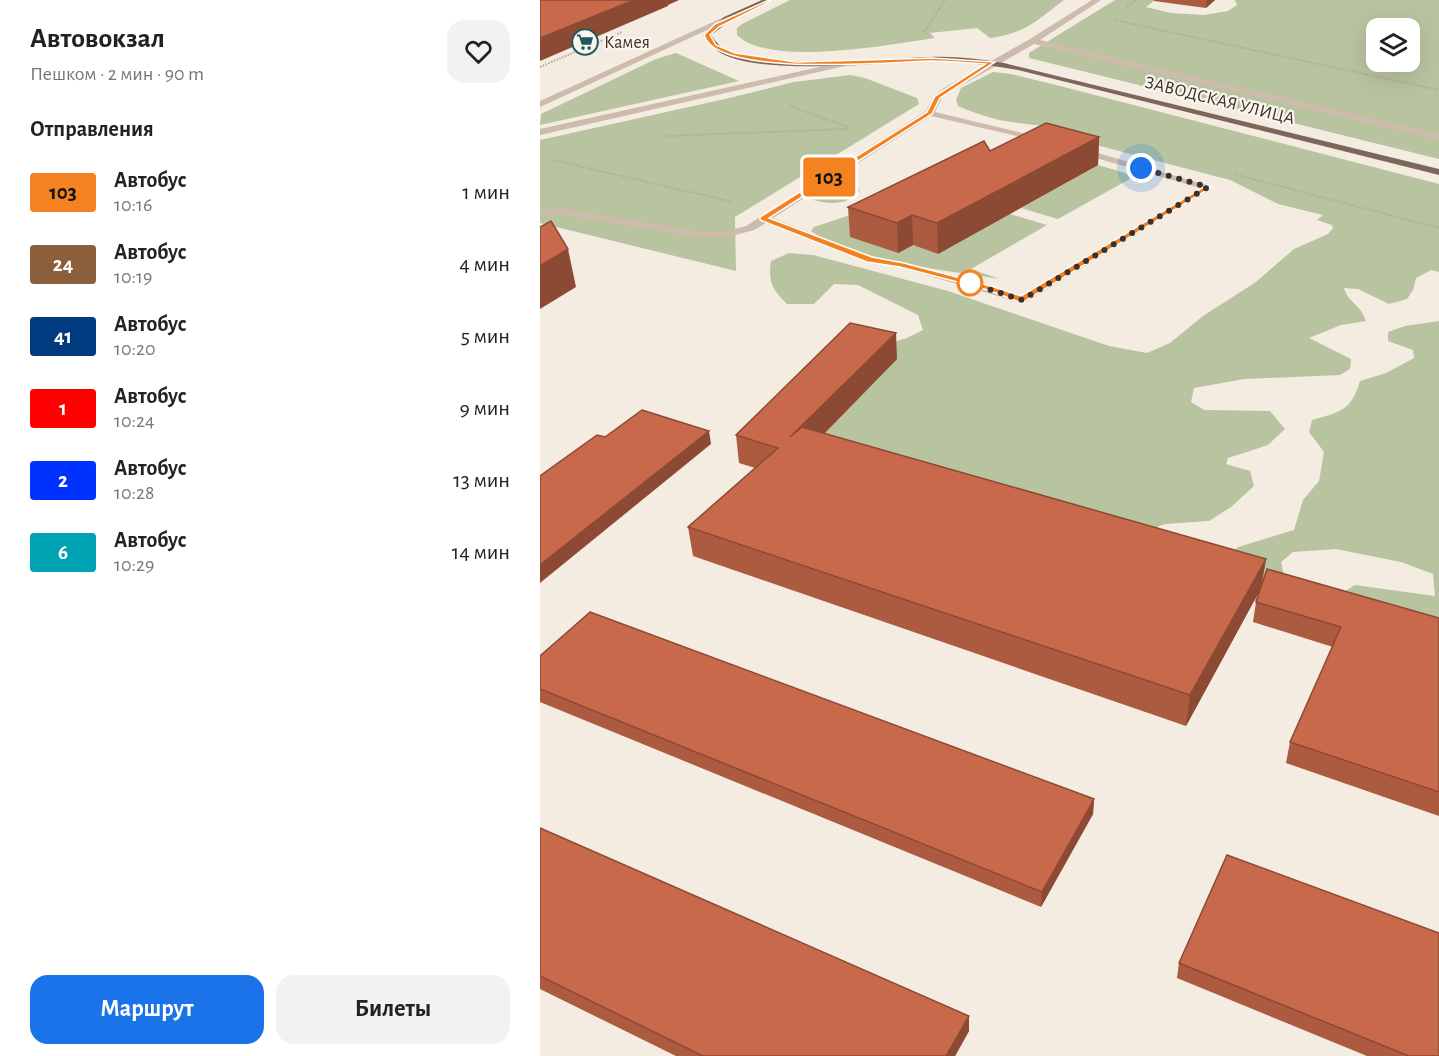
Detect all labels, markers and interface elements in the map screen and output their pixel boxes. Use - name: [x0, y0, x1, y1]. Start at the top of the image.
- map controls: [1366, 18, 1420, 72]
- button: layers: [1366, 18, 1420, 72]
- button: heart: [447, 20, 510, 83]
- text: Автовокзал: [30, 25, 165, 53]
- supermarket icon: Камея: [570, 27, 600, 57]
- place label: Камея: [604, 34, 650, 52]
- text: Пешком · 2 мин · 90 m: [30, 64, 204, 84]
- street label: ЗАВОДСКАЯ УЛИЦА: [1143, 74, 1297, 128]
- text: Отправления: [30, 118, 154, 140]
- your location: [1126, 153, 1156, 183]
- line badge: 103: [794, 158, 864, 196]
- text: 103: [815, 167, 843, 188]
- text: Автобус: [114, 169, 187, 191]
- text: 1 мин: [462, 181, 510, 203]
- text: 103: [49, 182, 77, 203]
- text: 10:16: [114, 195, 152, 215]
- text: Автобус: [114, 241, 187, 263]
- text: 4 мин: [459, 253, 510, 275]
- text: 24: [53, 254, 73, 275]
- text: 10:19: [114, 267, 152, 287]
- unlabelled marker: [957, 270, 983, 296]
- text: Автобус: [114, 313, 187, 335]
- text: 5 мин: [461, 325, 510, 347]
- text: 41: [54, 326, 72, 347]
- text: 10:20: [114, 339, 156, 359]
- text: Автобус: [114, 385, 187, 407]
- text: 9 мин: [459, 397, 510, 419]
- text: 1: [59, 398, 67, 419]
- text: 10:24: [114, 411, 155, 431]
- text: Автобус: [114, 457, 187, 479]
- text: 13 мин: [453, 469, 510, 491]
- text: 2: [58, 470, 68, 491]
- text: 10:28: [114, 483, 155, 503]
- text: Автобус: [114, 529, 187, 551]
- text: 14 мин: [452, 541, 510, 563]
- text: 6: [58, 542, 68, 563]
- text: 10:29: [114, 555, 155, 575]
- button: Маршрут: [30, 975, 264, 1044]
- button: Билеты: [276, 975, 510, 1044]

